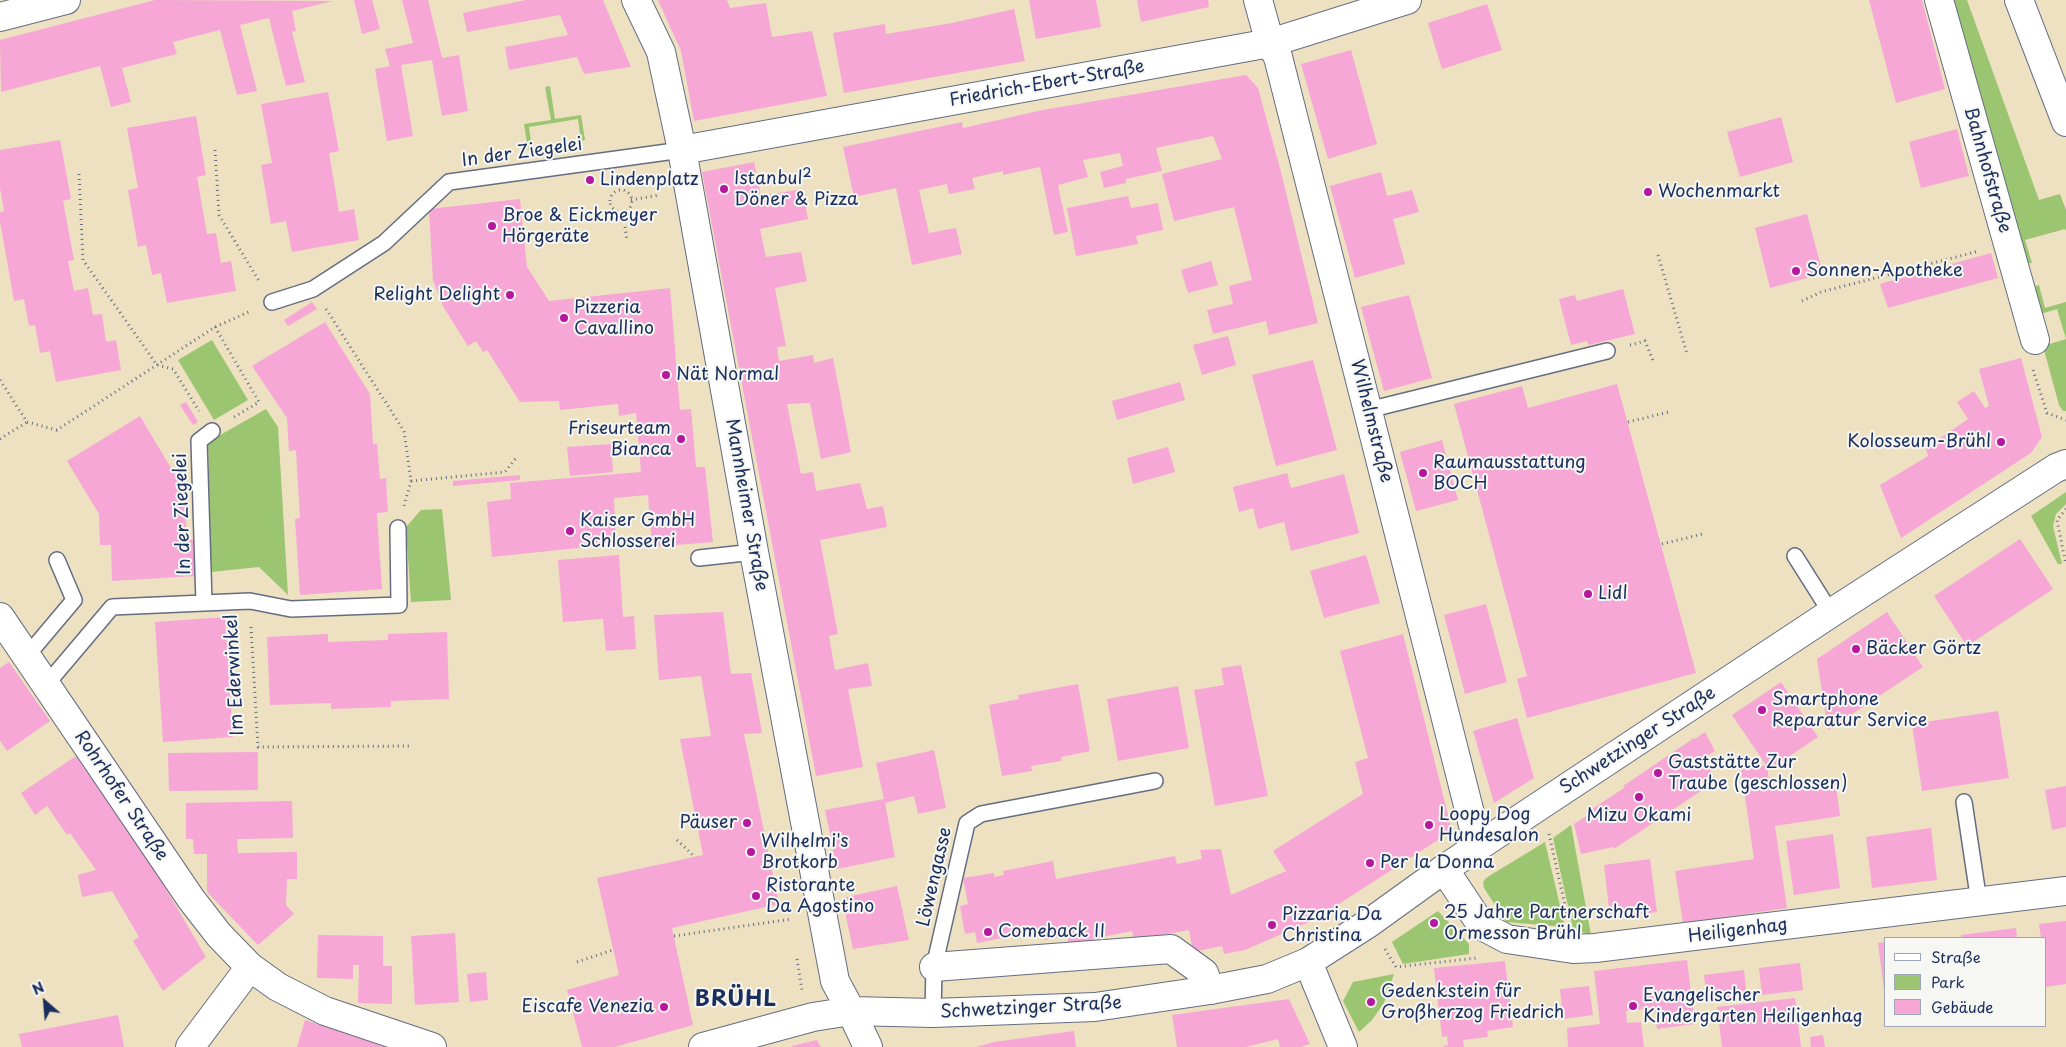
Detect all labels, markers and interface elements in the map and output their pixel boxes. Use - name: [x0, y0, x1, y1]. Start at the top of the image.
- street label: Friedrich-Ebert-Straße: [948, 56, 1146, 112]
- street label: Bahnhofstraße: [1959, 104, 2015, 236]
- street label: In der Ziegelei: [460, 134, 584, 172]
- place label: Istanbul² Döner & Pizza: [734, 168, 858, 210]
- place label: Lindenplatz: [600, 169, 699, 191]
- marker: Lindenplatz: [584, 174, 596, 186]
- place label: Wochenmarkt: [1658, 181, 1780, 203]
- marker: Istanbul² Döner & Pizza: [718, 183, 730, 195]
- marker: Wochenmarkt: [1642, 186, 1654, 198]
- place label: Broe & Eickmeyer Hörgeräte: [502, 205, 657, 248]
- marker: Broe & Eickmeyer Hörgeräte: [486, 220, 498, 232]
- place label: Sonnen-Apotheke: [1806, 260, 1963, 282]
- marker: Sonnen-Apotheke: [1790, 265, 1802, 277]
- place label: Relight Delight: [374, 284, 500, 306]
- marker: Relight Delight: [504, 289, 516, 301]
- place label: Pizzeria Cavallino: [574, 297, 654, 340]
- marker: Pizzeria Cavallino: [558, 312, 570, 324]
- street label: Wilhelmstraße: [1345, 357, 1397, 485]
- place label: Nät Normal: [676, 364, 779, 386]
- marker: Nät Normal: [660, 369, 672, 381]
- street label: Mannheimer Straße: [720, 417, 772, 593]
- place label: Friseurteam Bianca: [568, 418, 671, 460]
- place label: Kolosseum-Brühl: [1847, 431, 1991, 453]
- marker: Friseurteam Bianca: [675, 433, 687, 445]
- marker: Kolosseum-Brühl: [1995, 436, 2007, 448]
- place label: Raumausstattung BOCH: [1433, 452, 1586, 494]
- street label: In der Ziegelei: [170, 453, 196, 575]
- marker: Raumausstattung BOCH: [1417, 467, 1429, 479]
- place label: Kaiser GmbH Schlosserei: [580, 510, 695, 552]
- marker: Kaiser GmbH Schlosserei: [564, 525, 576, 537]
- place label: Lidl: [1598, 583, 1628, 605]
- marker: Lidl: [1582, 588, 1594, 600]
- street label: Im Ederwinkel: [221, 614, 249, 736]
- place label: Bäcker Görtz: [1866, 638, 1981, 660]
- marker: Bäcker Görtz: [1850, 643, 1862, 655]
- street label: Schwetzinger Straße: [1556, 682, 1720, 800]
- place label: Smartphone Reparatur Service: [1772, 689, 1927, 732]
- marker: Smartphone Reparatur Service: [1756, 704, 1768, 716]
- street label: Rohrhofer Straße: [70, 727, 172, 865]
- place label: Gaststätte Zur Traube (geschlossen): [1668, 752, 1847, 794]
- marker: Gaststätte Zur Traube (geschlossen): [1652, 767, 1664, 779]
- marker: Mizu Okami: [1633, 791, 1645, 803]
- place label: Loopy Dog Hundesalon: [1439, 804, 1539, 846]
- place label: Mizu Okami: [1586, 805, 1692, 827]
- place label: Päuser: [679, 812, 737, 834]
- marker: Päuser: [741, 817, 753, 829]
- marker: Loopy Dog Hundesalon: [1423, 819, 1435, 831]
- street label: Löwengasse: [913, 825, 957, 929]
- place label: Wilhelmi's Brotkorb: [761, 831, 848, 874]
- marker: Wilhelmi's Brotkorb: [745, 846, 757, 858]
- place label: Per la Donna: [1380, 852, 1494, 874]
- marker: Per la Donna: [1364, 857, 1376, 869]
- place label: Ristorante Da Agostino: [766, 875, 874, 918]
- marker: Ristorante Da Agostino: [750, 890, 762, 902]
- place label: 25 Jahre Partnerschaft Ormesson Brühl: [1444, 902, 1649, 944]
- place label: Pizzaria Da Christina: [1282, 904, 1382, 946]
- street label: Heiligenhag: [1687, 914, 1789, 948]
- marker: 25 Jahre Partnerschaft Ormesson Brühl: [1428, 917, 1440, 929]
- marker: Pizzaria Da Christina: [1266, 919, 1278, 931]
- place label: Comeback II: [998, 921, 1105, 943]
- marker: Comeback II: [982, 926, 994, 938]
- legend: [1884, 937, 2046, 1027]
- text: Straße: [1931, 945, 1981, 968]
- text: Park: [1931, 970, 1965, 993]
- text: N: [28, 976, 48, 1000]
- north arrow: [20, 977, 70, 1027]
- place label: Gedenkstein für Großherzog Friedrich: [1381, 981, 1564, 1024]
- place label: Evangelischer Kindergarten Heiligenhag: [1643, 985, 1863, 1028]
- district label: BRÜHL: [695, 987, 777, 1013]
- street label: Schwetzinger Straße: [940, 992, 1122, 1024]
- text: Gebäude: [1931, 995, 1993, 1018]
- place label: Eiscafe Venezia: [522, 996, 654, 1018]
- marker: Gedenkstein für Großherzog Friedrich: [1365, 996, 1377, 1008]
- marker: Evangelischer Kindergarten Heiligenhag: [1627, 1000, 1639, 1012]
- marker: Eiscafe Venezia: [658, 1001, 670, 1013]

